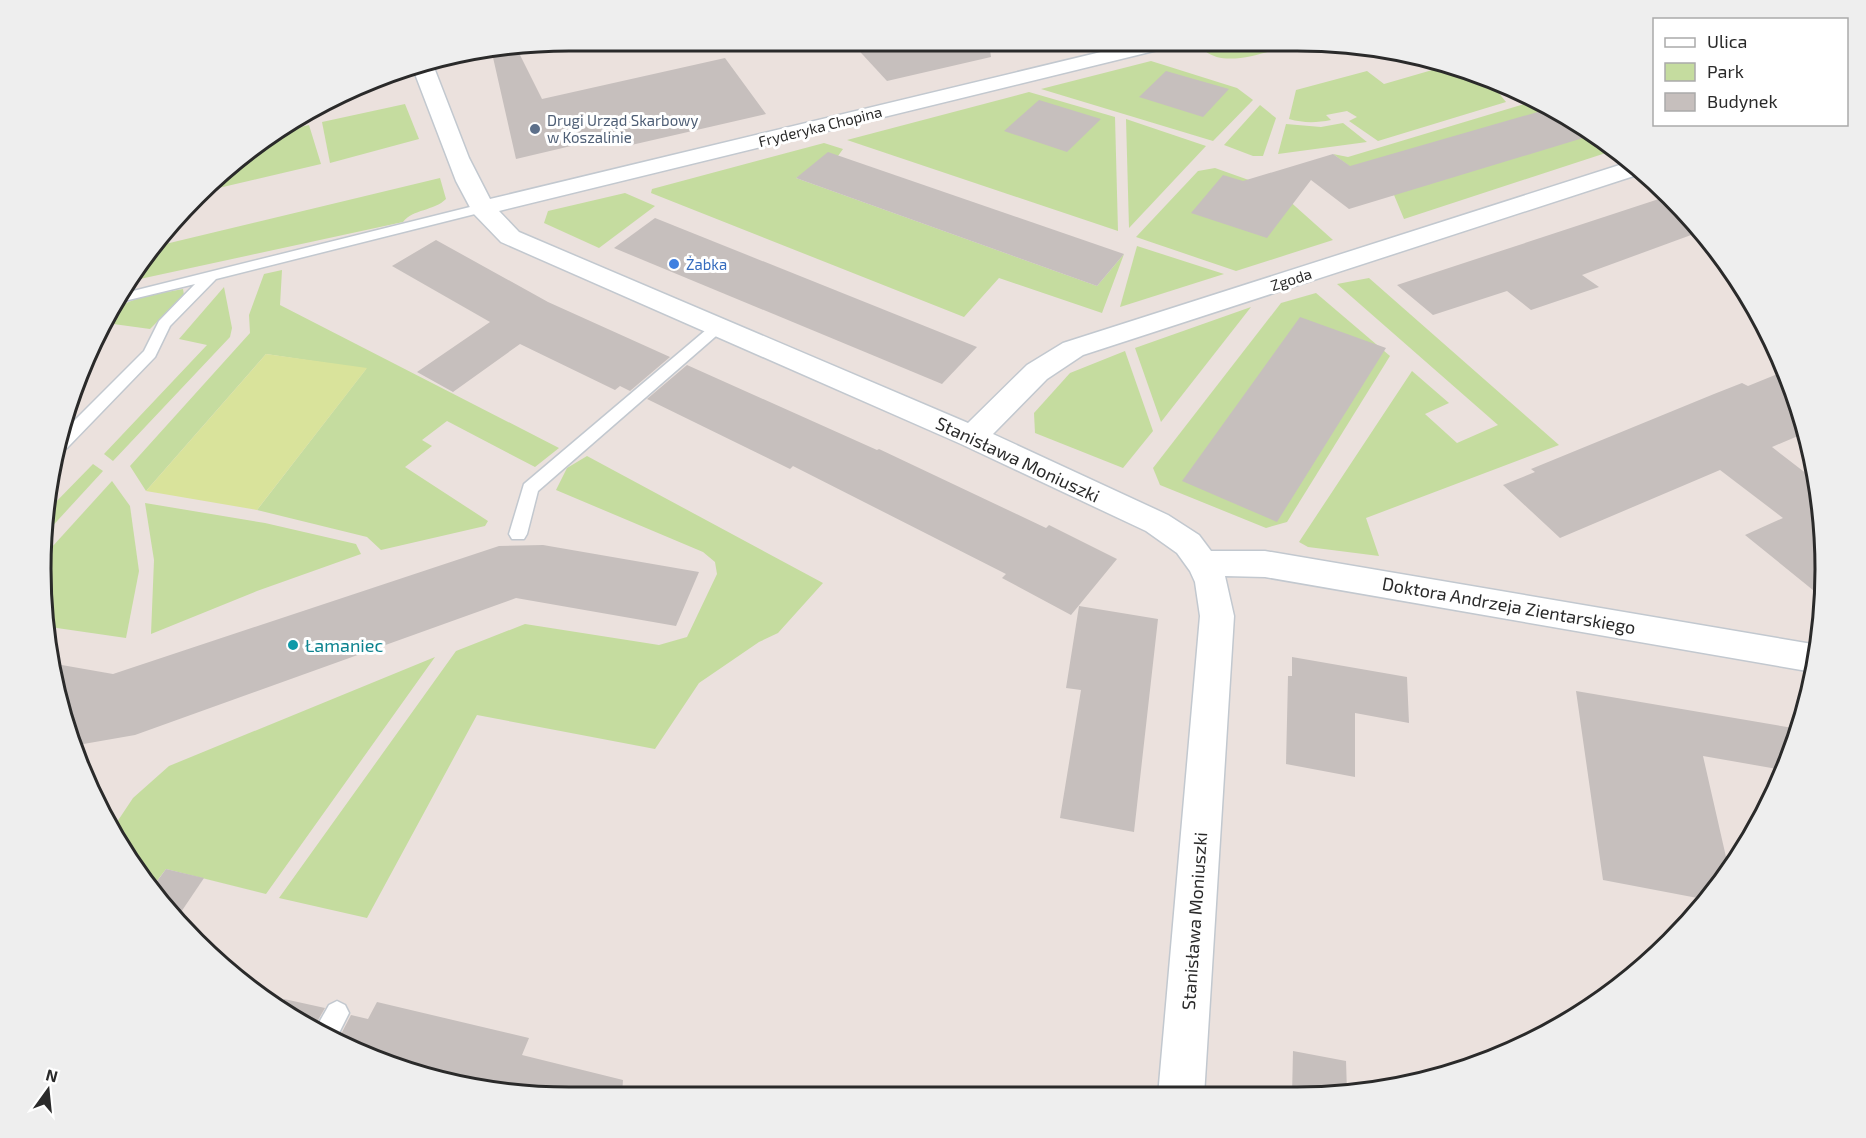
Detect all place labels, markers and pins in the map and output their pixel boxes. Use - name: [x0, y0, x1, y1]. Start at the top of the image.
- place label: Drugi Urząd Skarbowy w Koszalinie: [547, 111, 698, 146]
- marker: Drugi Urząd Skarbowy w Koszalinie: [528, 122, 542, 136]
- place label: Żabka: [686, 255, 727, 273]
- marker: Żabka: [667, 257, 681, 271]
- place label: Łamaniec: [305, 634, 383, 656]
- marker: Łamaniec: [286, 638, 300, 652]

